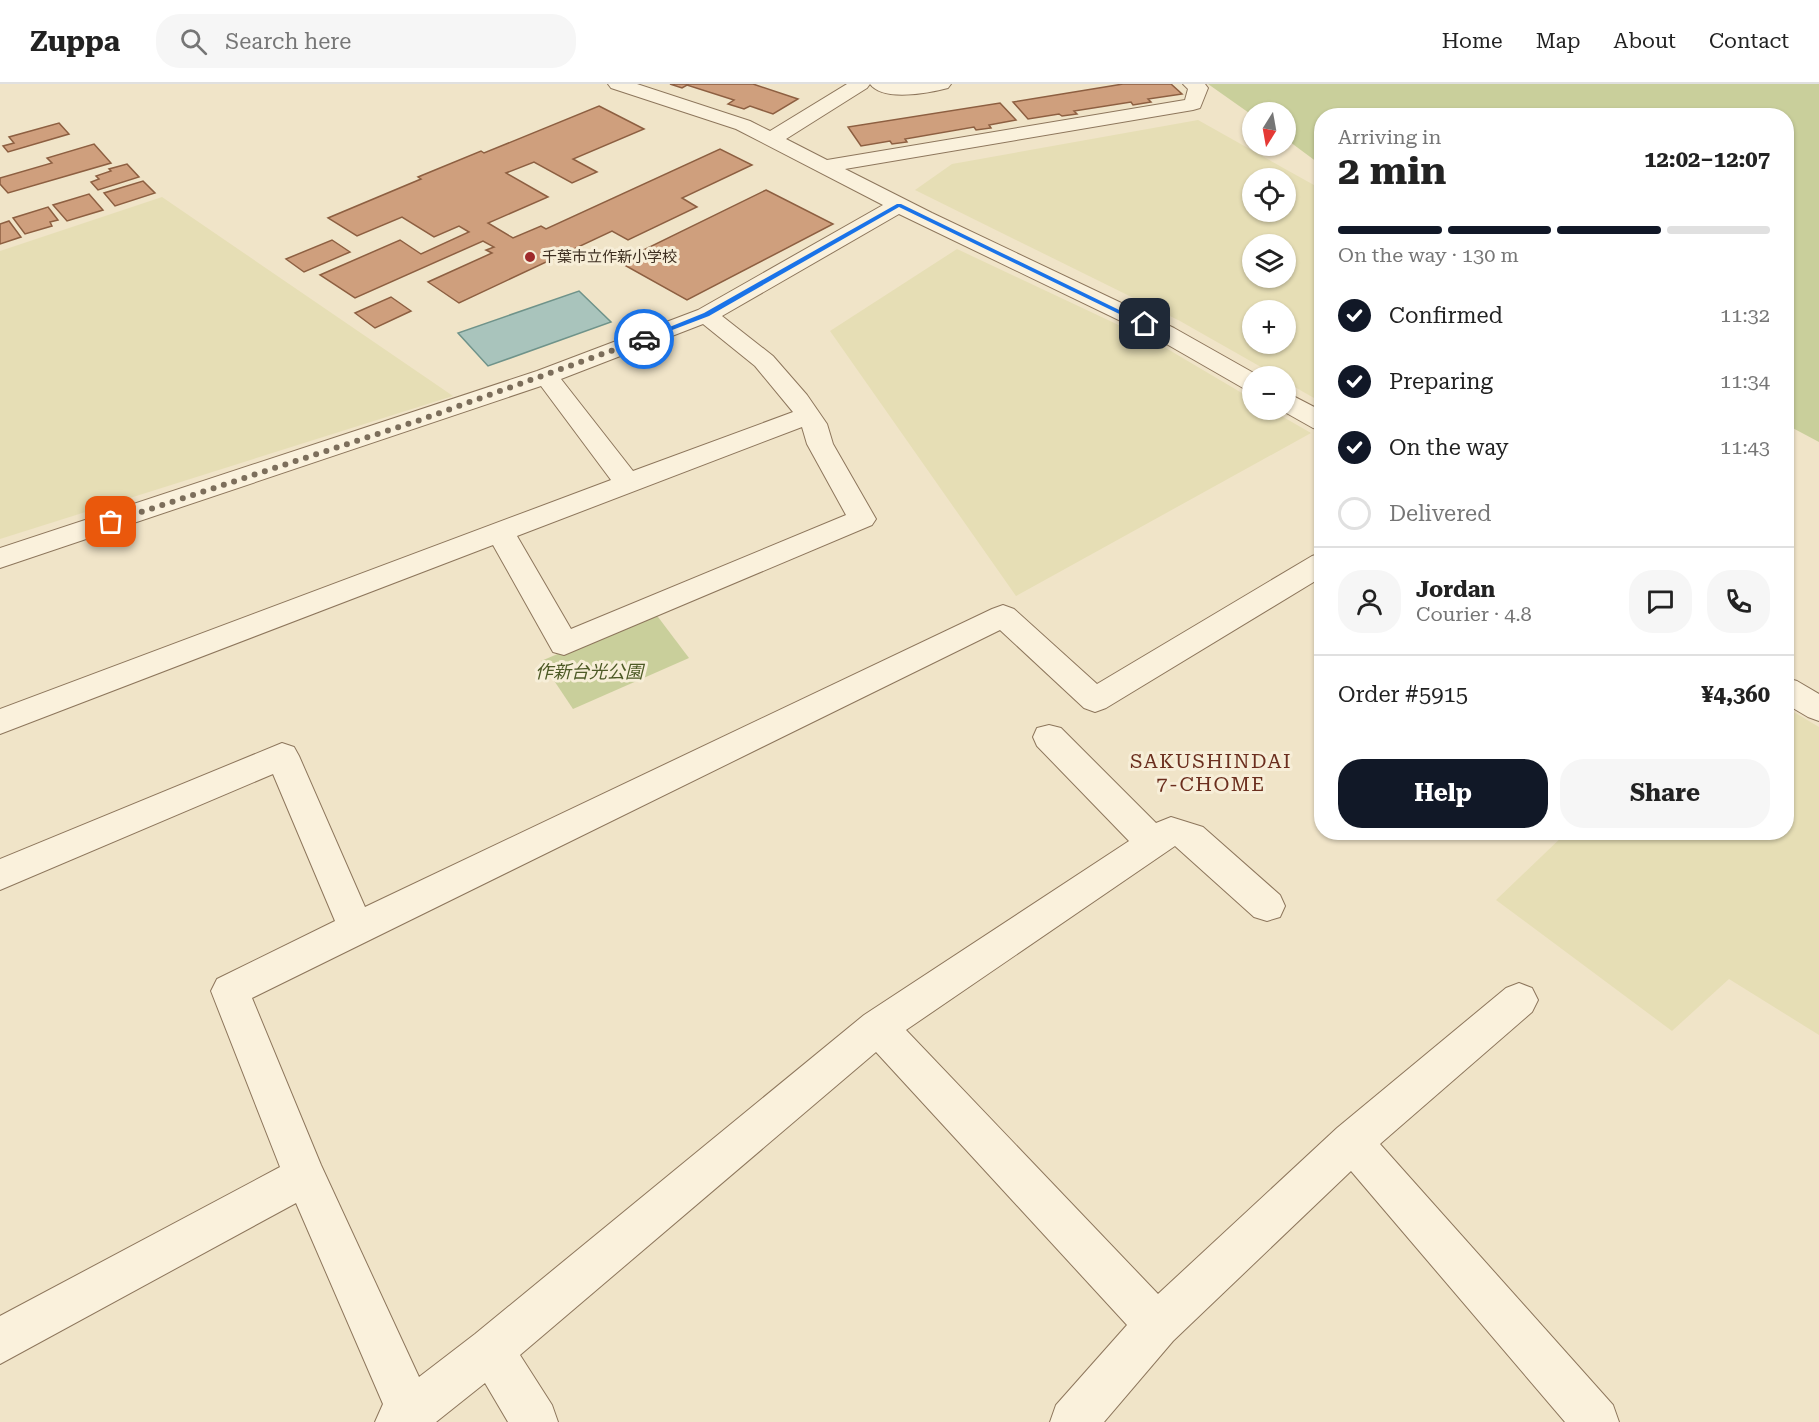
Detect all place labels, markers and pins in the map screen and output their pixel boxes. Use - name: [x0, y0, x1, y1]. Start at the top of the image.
- place label: 千葉市立作新小学校: [542, 248, 677, 266]
- marker: 千葉市立作新小学校: [523, 250, 537, 264]
- pin: [1119, 298, 1170, 349]
- pin: [85, 496, 136, 547]

